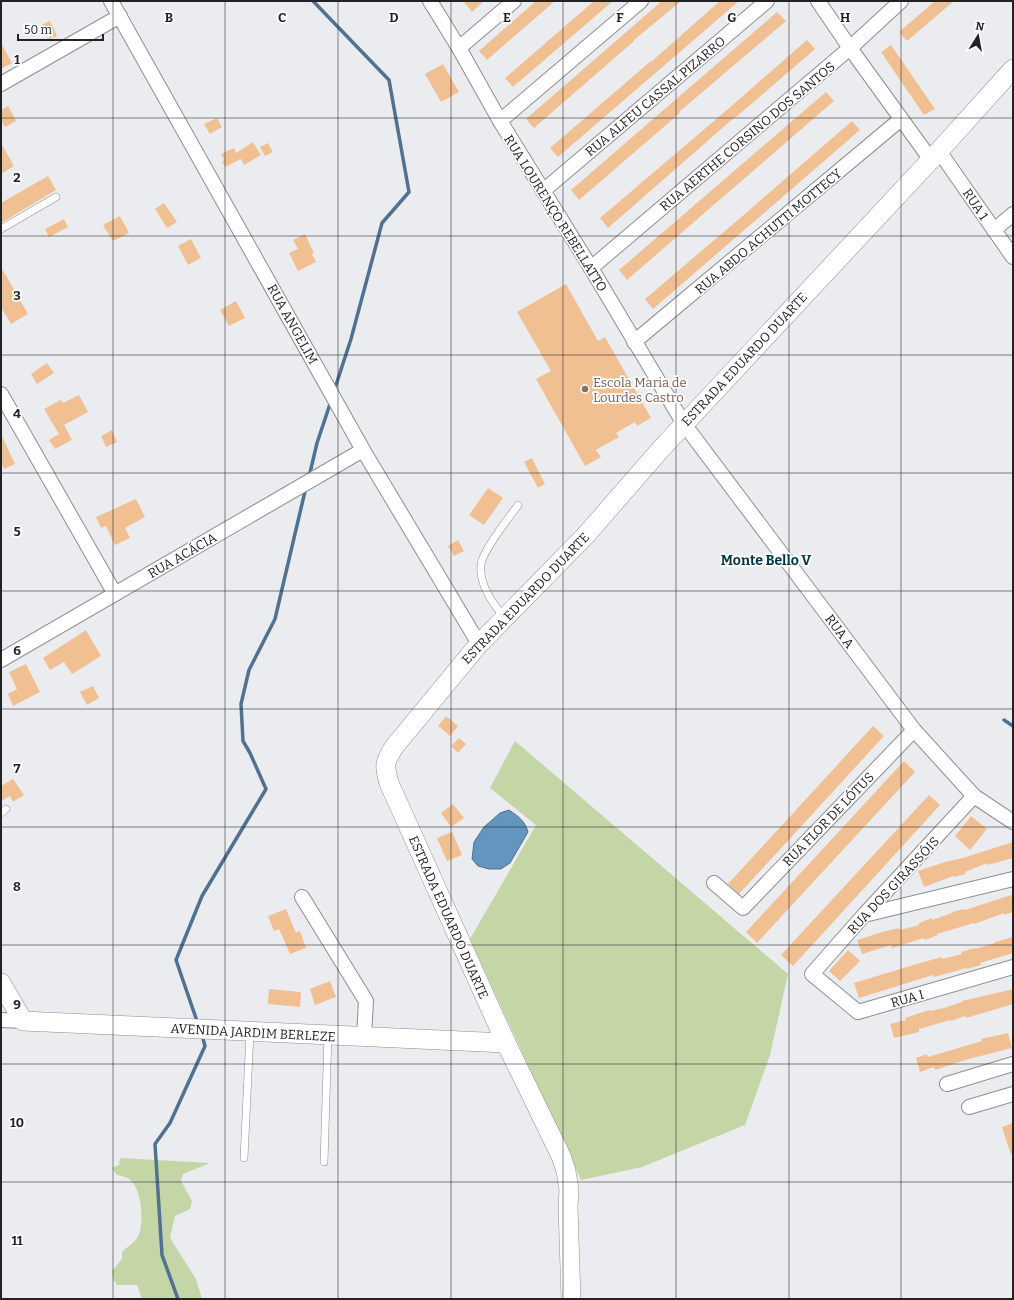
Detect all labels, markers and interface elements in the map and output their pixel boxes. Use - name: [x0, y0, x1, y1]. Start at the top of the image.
- text: B: [165, 10, 173, 25]
- text: C: [278, 10, 286, 25]
- text: D: [389, 10, 399, 25]
- text: E: [503, 10, 511, 25]
- text: F: [616, 10, 624, 25]
- text: G: [727, 10, 737, 25]
- text: H: [840, 10, 850, 25]
- scale bar: [18, 16, 103, 42]
- north arrow: [958, 16, 998, 56]
- text: N: [974, 19, 986, 34]
- text: 50 m: [24, 23, 53, 37]
- street label: RUA ALFEU CASSAL PIZARRO: [582, 33, 728, 159]
- text: 1: [14, 52, 20, 67]
- street label: RUA AERTHE CORSINO DOS SANTOS: [657, 59, 838, 214]
- street label: RUA LOURENÇO REBELLATTO: [501, 132, 610, 294]
- street label: RUA ABDO ACHUTTI MOTTECY: [692, 165, 845, 297]
- text: 2: [13, 170, 21, 185]
- street label: RUA 1: [960, 186, 992, 223]
- street label: RUA ANGELIM: [264, 282, 321, 367]
- text: 3: [13, 288, 21, 303]
- street label: ESTRADA EDUARDO DUARTE: [679, 290, 810, 429]
- place label: Escola Maria de Lourdes Castro: [593, 375, 687, 405]
- marker: Escola Maria de Lourdes Castro: [580, 384, 590, 394]
- text: 4: [13, 406, 21, 421]
- text: 5: [13, 524, 21, 539]
- street label: RUA ACÁCIA: [145, 529, 220, 581]
- street label: ESTRADA EDUARDO DUARTE: [458, 529, 592, 667]
- district label: Monte Bello V: [721, 552, 811, 569]
- street label: RUA A: [822, 611, 858, 652]
- text: 6: [13, 643, 21, 658]
- text: 7: [14, 761, 21, 776]
- street label: RUA FLOR DE LÓTUS: [780, 769, 877, 869]
- street label: ESTRADA EDUARDO DUARTE: [406, 833, 491, 1001]
- street label: RUA DOS GIRASSÓIS: [844, 834, 942, 937]
- text: 8: [13, 879, 21, 894]
- street label: RUA I: [889, 987, 925, 1010]
- text: 9: [13, 997, 21, 1012]
- street label: AVENIDA JARDIM BERLEZE: [170, 1021, 336, 1044]
- text: 10: [10, 1115, 24, 1130]
- text: 11: [11, 1233, 23, 1248]

